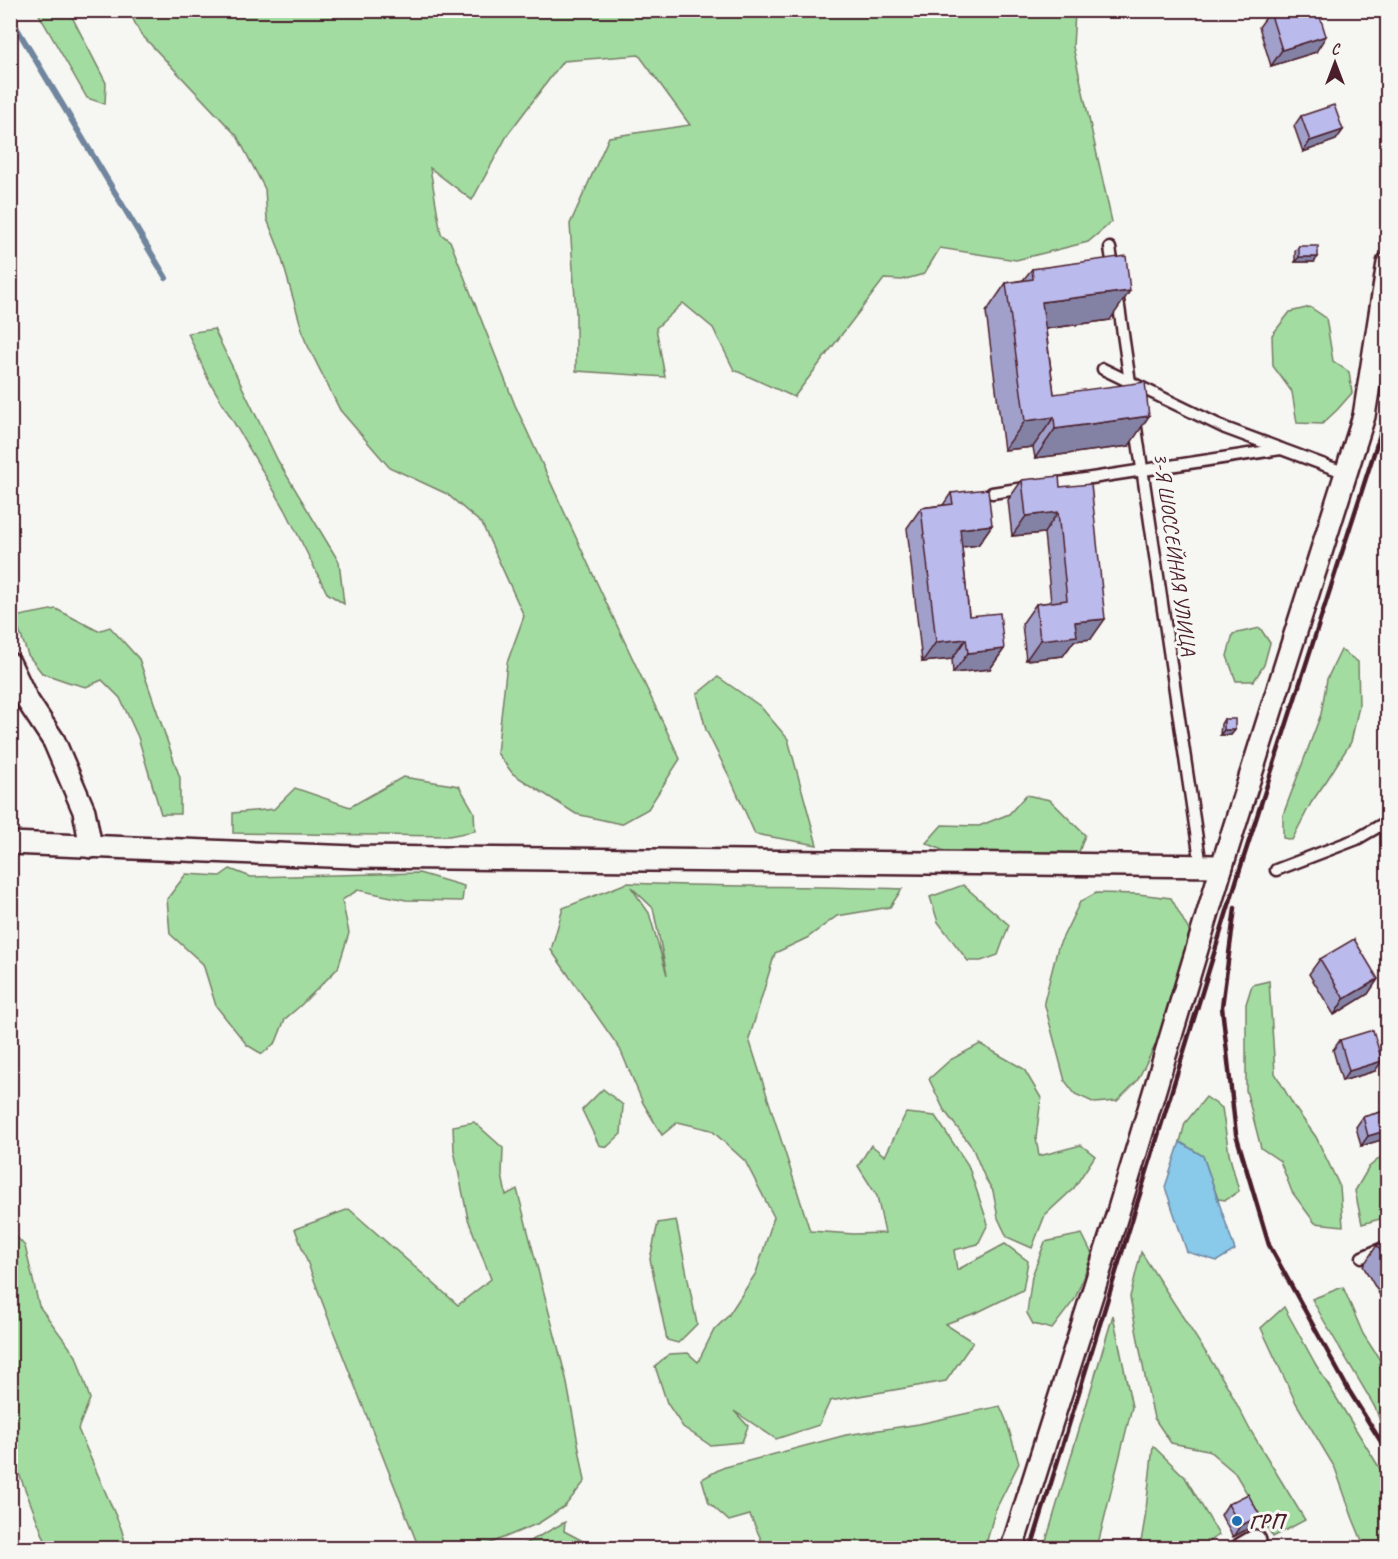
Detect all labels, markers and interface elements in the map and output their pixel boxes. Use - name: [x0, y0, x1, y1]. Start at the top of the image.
- north arrow: [1305, 33, 1365, 93]
- text: С: [1331, 39, 1341, 59]
- street label: 3-Я ШОССЕЙНАЯ УЛИЦА: [1148, 451, 1202, 657]
- place label: ГРП: [1249, 1508, 1288, 1534]
- marker: ГРП: [1230, 1514, 1244, 1528]

